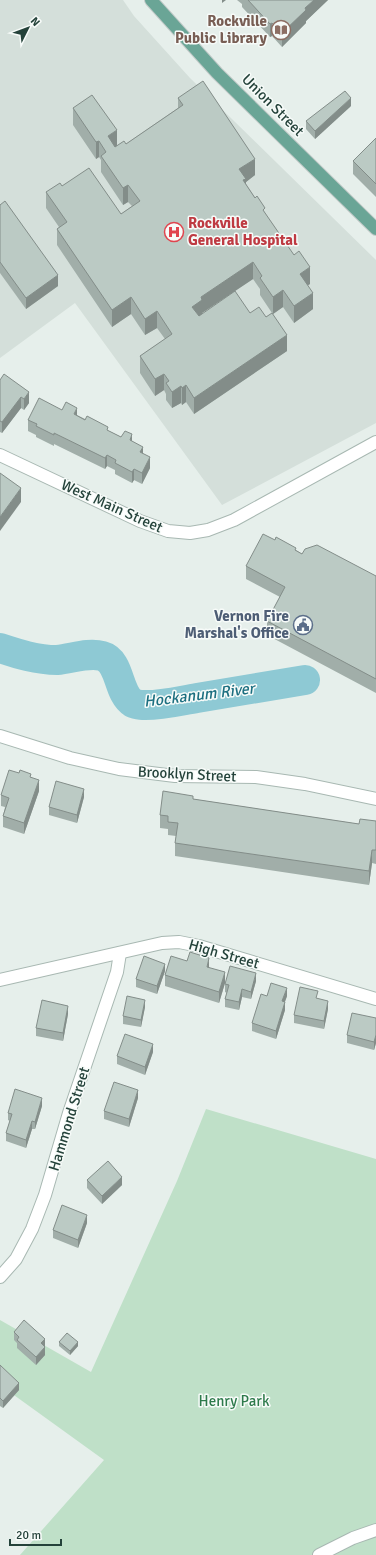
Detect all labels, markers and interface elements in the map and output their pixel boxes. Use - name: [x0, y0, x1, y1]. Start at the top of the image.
- north arrow: [8, 8, 48, 48]
- place label: Rockville Public Library: [175, 12, 268, 47]
- text: N: [28, 14, 42, 29]
- library icon: Rockville Public Library: [270, 19, 292, 41]
- street label: Union Street: [238, 70, 308, 140]
- place label: Rockville General Hospital: [188, 214, 298, 249]
- hospital icon: Rockville General Hospital: [163, 221, 185, 243]
- street label: West Main Street: [58, 476, 166, 536]
- place label: Vernon Fire Marshal's Office: [184, 607, 289, 642]
- public building icon: Vernon Fire Marshal's Office: [292, 614, 314, 636]
- water label: Hockanum River: [143, 678, 258, 712]
- street label: Brooklyn Street: [137, 762, 237, 786]
- street label: High Street: [187, 935, 261, 973]
- street label: Hammond Street: [45, 1065, 93, 1173]
- park label: Henry Park: [199, 1392, 270, 1410]
- scale bar: [10, 1521, 61, 1547]
- text: 20 m: [16, 1528, 41, 1543]

